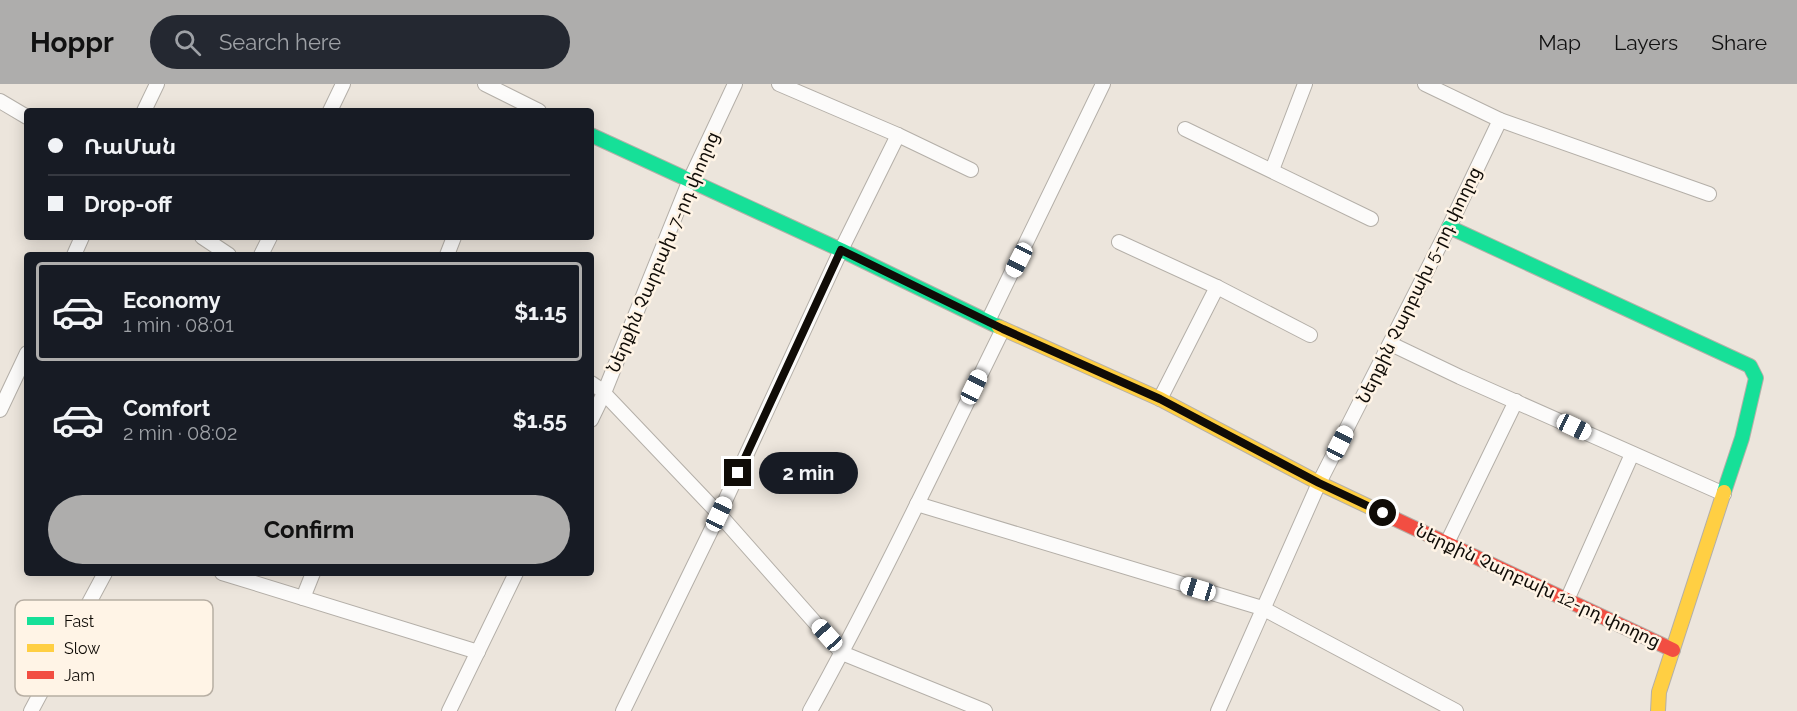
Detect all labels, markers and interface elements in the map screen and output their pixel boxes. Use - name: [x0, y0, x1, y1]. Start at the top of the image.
- search box: [150, 15, 570, 69]
- text: Hoppr: [30, 26, 114, 59]
- icon: search: [171, 26, 204, 59]
- text: Search here: [219, 29, 341, 55]
- text: Map: [1538, 30, 1581, 55]
- text: Layers: [1614, 30, 1678, 55]
- text: Share: [1711, 30, 1767, 55]
- street label: Ներքին Չարբախ 7-րդ փողոց: [602, 128, 723, 375]
- text: ՌաՄան: [84, 133, 176, 159]
- street label: Ներքին Չարբախ 5-րդ փողոց: [1352, 163, 1485, 406]
- text: Drop-off: [84, 191, 172, 217]
- car: [1003, 240, 1035, 280]
- icon: car: [51, 285, 105, 339]
- text: Economy: [123, 287, 221, 313]
- text: $1.15: [514, 299, 567, 325]
- text: 1 min · 08:01: [123, 313, 234, 337]
- car: [958, 367, 990, 407]
- icon: car: [51, 393, 105, 447]
- text: Comfort: [123, 395, 210, 421]
- text: $1.55: [513, 407, 567, 433]
- car: [1554, 411, 1594, 443]
- text: 2 min · 08:02: [123, 421, 237, 445]
- car: [1324, 423, 1356, 463]
- callout: 2 min: [759, 452, 858, 494]
- route end: [724, 459, 751, 486]
- text: 2 min: [783, 461, 834, 485]
- car: [703, 494, 735, 534]
- button: Confirm: [48, 495, 570, 564]
- route start: [1369, 499, 1396, 526]
- street label: Ներքին Չարբախ 12-րդ փողոց: [1412, 519, 1664, 652]
- car: [1178, 575, 1218, 603]
- legend: [15, 600, 213, 696]
- text: Fast: [64, 612, 95, 631]
- car: [808, 616, 846, 654]
- text: Slow: [64, 639, 100, 658]
- text: Jam: [64, 666, 95, 685]

